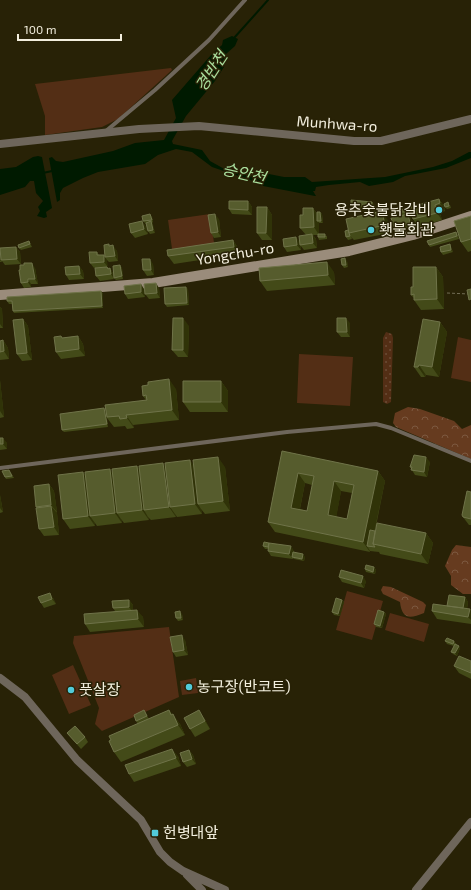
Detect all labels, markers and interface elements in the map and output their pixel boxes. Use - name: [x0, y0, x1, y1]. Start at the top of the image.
- scale bar: [18, 16, 121, 42]
- text: 100 m: [24, 22, 56, 36]
- water label: 경반천: [191, 45, 232, 94]
- street label: Munhwa-ro: [296, 111, 378, 135]
- water label: 승안천: [220, 158, 270, 187]
- place label: 용추숯불닭갈비: [334, 200, 431, 218]
- marker: 용추숯불닭갈비: [434, 205, 444, 215]
- place label: 횃불회관: [379, 220, 434, 238]
- marker: 횃불회관: [366, 225, 376, 235]
- street label: Yongchu-ro: [195, 238, 275, 268]
- place label: 농구장(반코트): [197, 677, 291, 695]
- place label: 풋살장: [79, 680, 121, 698]
- marker: 농구장(반코트): [184, 682, 194, 692]
- marker: 풋살장: [66, 685, 76, 695]
- place label: 헌병대앞: [163, 823, 218, 841]
- marker: 헌병대앞: [150, 828, 160, 838]

